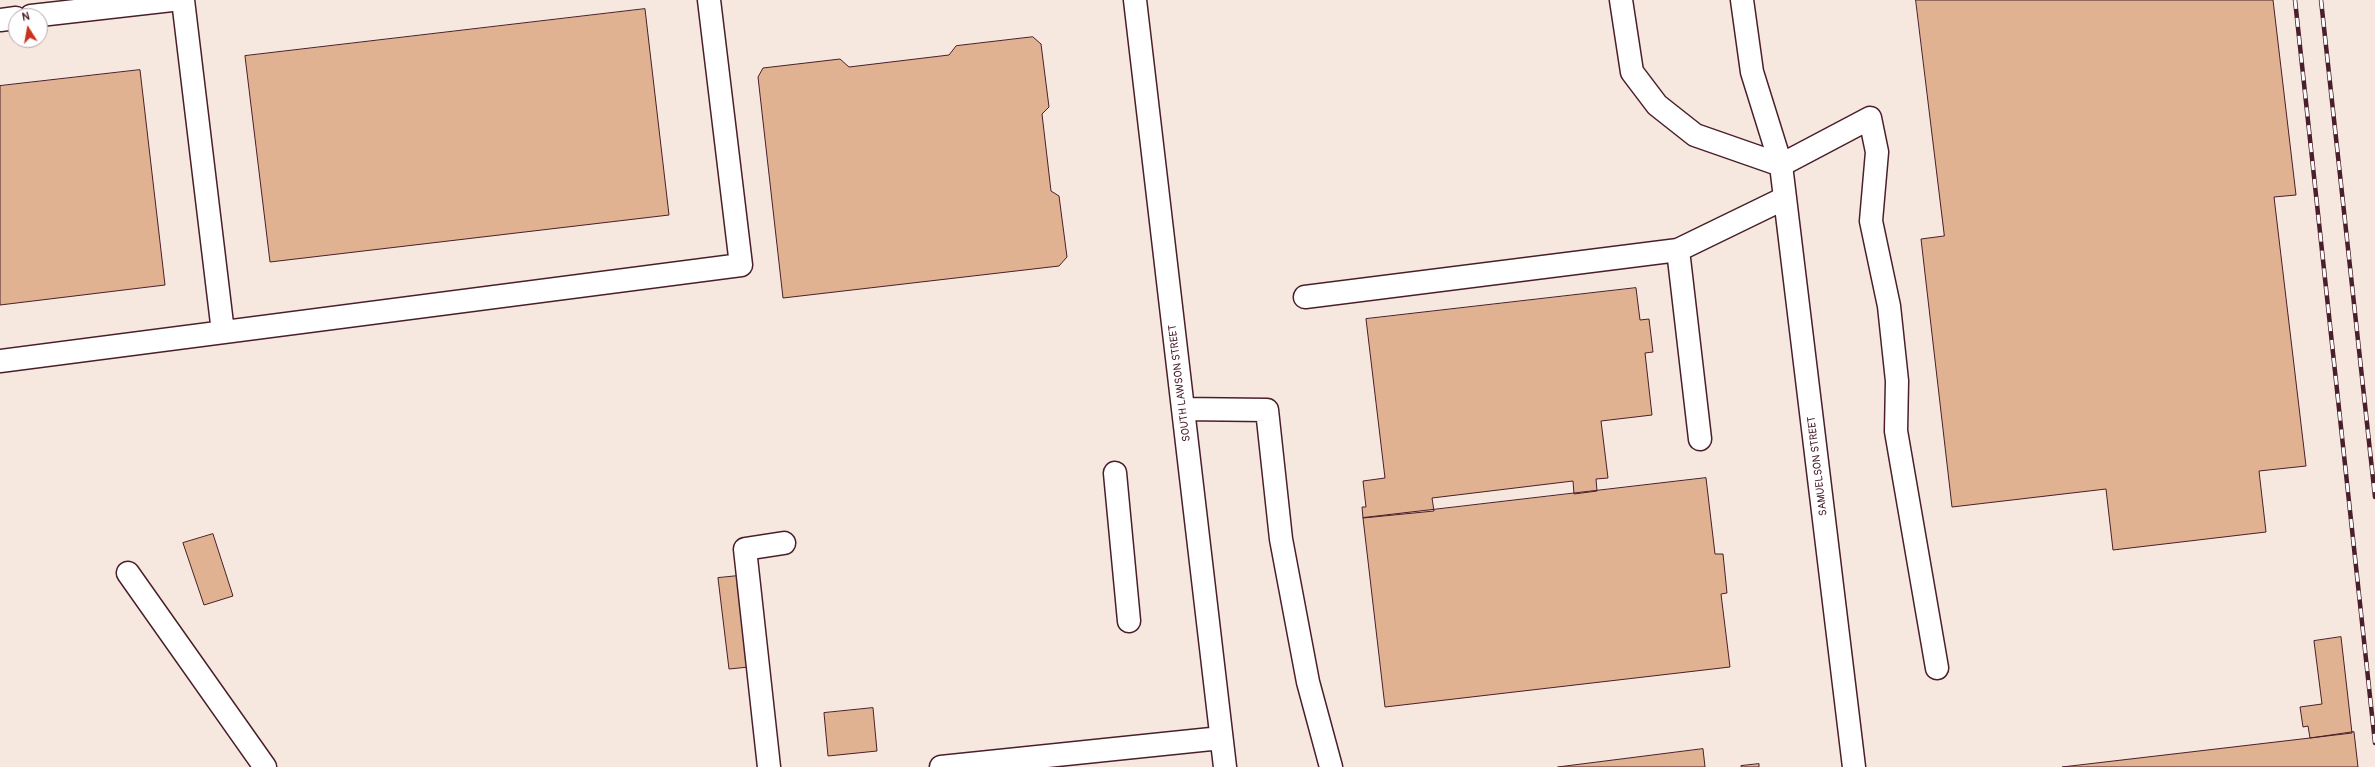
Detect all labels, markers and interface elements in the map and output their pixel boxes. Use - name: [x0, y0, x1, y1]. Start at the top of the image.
- north arrow: [8, 8, 48, 48]
- text: N: [21, 10, 31, 24]
- street label: SOUTH LAWSON STREET: [1166, 324, 1194, 442]
- street label: SAMUELSON STREET: [1805, 415, 1831, 517]

